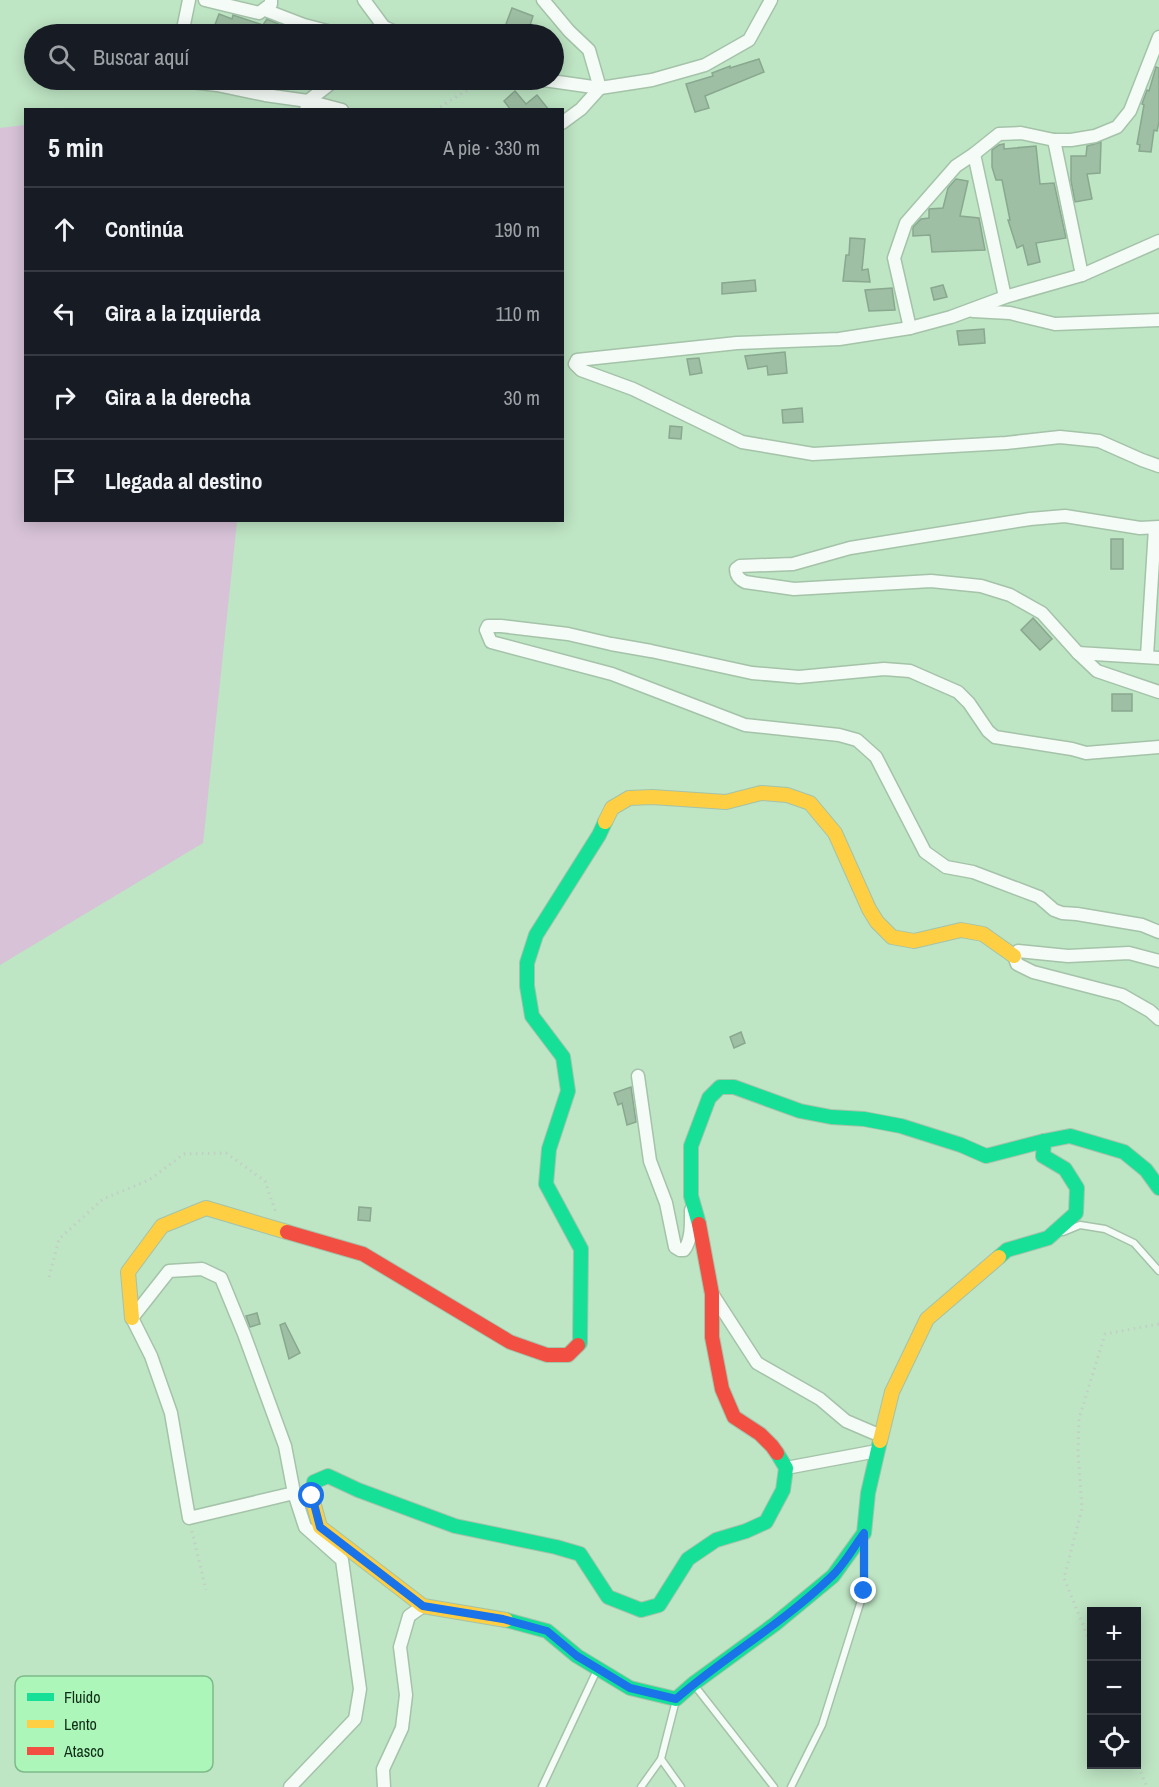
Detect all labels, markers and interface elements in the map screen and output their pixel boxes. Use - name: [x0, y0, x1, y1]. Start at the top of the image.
- search box: [24, 24, 564, 90]
- icon: search: [45, 41, 78, 74]
- text: Buscar aquí: [93, 42, 189, 72]
- text: 5 min: [48, 130, 104, 165]
- text: A pie · 330 m: [443, 134, 540, 161]
- icon: ahead: [48, 213, 81, 246]
- text: Continúa: [105, 214, 183, 244]
- text: 190 m: [494, 216, 540, 243]
- icon: left: [48, 297, 81, 330]
- text: Gira a la izquierda: [105, 298, 260, 328]
- text: 110 m: [496, 300, 540, 327]
- icon: right: [48, 381, 81, 414]
- text: Gira a la derecha: [105, 382, 250, 412]
- text: 30 m: [504, 384, 540, 411]
- icon: arrive: [48, 465, 81, 498]
- text: Llegada al destino: [105, 466, 262, 496]
- route start: [298, 1482, 324, 1508]
- route end: [850, 1577, 876, 1603]
- map controls: [1087, 1607, 1141, 1769]
- button: +: [1087, 1607, 1141, 1661]
- button: −: [1087, 1661, 1141, 1715]
- legend: [15, 1676, 213, 1772]
- text: Fluido: [64, 1686, 100, 1708]
- text: Lento: [64, 1713, 97, 1735]
- button: locate: [1087, 1715, 1141, 1769]
- text: Atasco: [63, 1740, 104, 1762]

